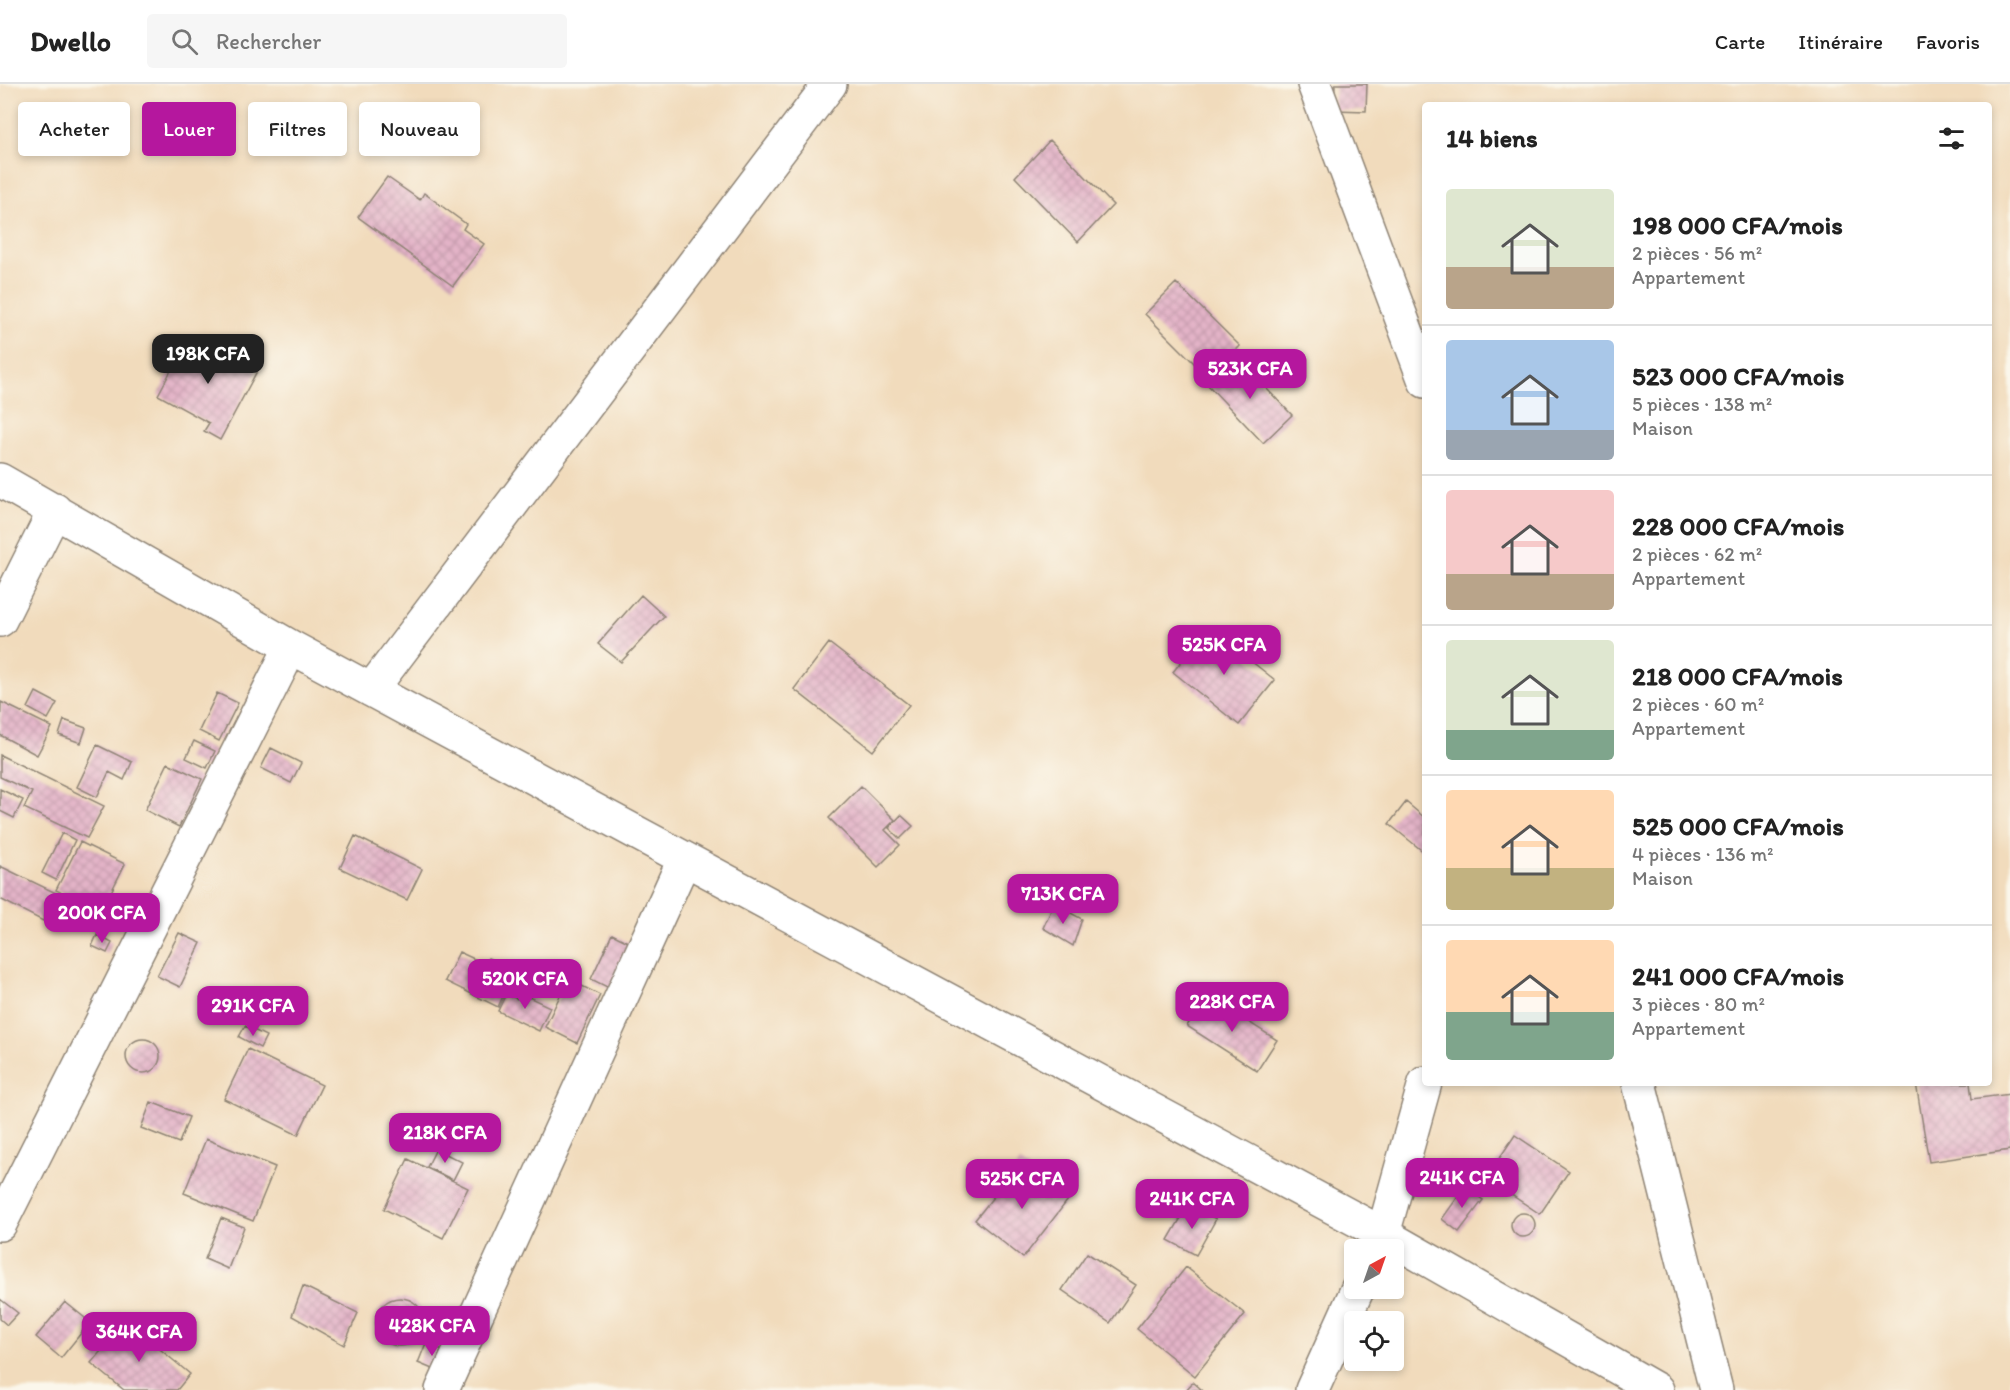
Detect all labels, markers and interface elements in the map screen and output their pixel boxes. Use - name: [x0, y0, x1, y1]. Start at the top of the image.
- search box: [147, 14, 567, 68]
- text: Dwello: [30, 24, 111, 58]
- icon: search: [168, 25, 201, 58]
- text: Rechercher: [216, 28, 321, 55]
- text: Carte: [1715, 29, 1765, 54]
- text: Itinéraire: [1798, 29, 1883, 54]
- text: Favoris: [1916, 29, 1980, 54]
- chip: Acheter: [18, 102, 130, 156]
- chip: Louer: [142, 102, 236, 156]
- chip: Filtres: [248, 102, 347, 156]
- chip: Nouveau: [359, 102, 480, 156]
- text: 14 biens: [1446, 122, 1538, 154]
- icon: filters: [1935, 122, 1968, 155]
- text: 198 000 CFA/mois: [1632, 209, 1843, 241]
- icon: home: [1494, 213, 1566, 285]
- text: 2 pièces · 56 m²: [1632, 241, 1762, 265]
- text: Appartement: [1632, 265, 1745, 289]
- pin: 198K CFA: [146, 334, 270, 385]
- text: 198K CFA: [166, 341, 250, 365]
- pin: 523K CFA: [1188, 349, 1312, 400]
- text: 523K CFA: [1207, 356, 1293, 380]
- text: 523 000 CFA/mois: [1632, 360, 1844, 392]
- icon: home: [1494, 364, 1566, 436]
- text: 5 pièces · 138 m²: [1632, 392, 1772, 416]
- text: Maison: [1632, 416, 1693, 440]
- text: 228 000 CFA/mois: [1632, 510, 1844, 542]
- icon: home: [1494, 514, 1566, 586]
- text: 2 pièces · 62 m²: [1632, 542, 1762, 566]
- text: Appartement: [1632, 566, 1745, 590]
- pin: 525K CFA: [1162, 625, 1286, 676]
- text: 525K CFA: [1182, 632, 1266, 656]
- text: 218 000 CFA/mois: [1632, 660, 1843, 692]
- icon: home: [1494, 664, 1566, 736]
- text: 2 pièces · 60 m²: [1632, 692, 1764, 716]
- text: Appartement: [1632, 716, 1745, 740]
- text: 525 000 CFA/mois: [1632, 810, 1844, 842]
- icon: home: [1494, 814, 1566, 886]
- text: 4 pièces · 136 m²: [1632, 842, 1773, 866]
- text: Maison: [1632, 866, 1693, 890]
- pin: 713K CFA: [1001, 874, 1125, 925]
- text: 713K CFA: [1021, 881, 1105, 905]
- pin: 200K CFA: [40, 893, 164, 944]
- text: 200K CFA: [58, 900, 146, 924]
- pin: 520K CFA: [463, 959, 587, 1010]
- text: 241 000 CFA/mois: [1632, 960, 1844, 992]
- icon: home: [1494, 964, 1566, 1036]
- text: 520K CFA: [482, 966, 568, 990]
- pin: 228K CFA: [1170, 982, 1294, 1033]
- pin: 291K CFA: [191, 986, 315, 1037]
- text: 228K CFA: [1189, 989, 1275, 1013]
- text: 3 pièces · 80 m²: [1632, 992, 1765, 1016]
- text: 291K CFA: [211, 993, 295, 1017]
- text: Appartement: [1632, 1016, 1745, 1040]
- pin: 218K CFA: [383, 1113, 507, 1164]
- text: 218K CFA: [403, 1120, 487, 1144]
- pin: 241K CFA: [1400, 1158, 1524, 1209]
- pin: 525K CFA: [960, 1159, 1084, 1210]
- text: 241K CFA: [1420, 1165, 1504, 1189]
- text: 525K CFA: [980, 1166, 1064, 1190]
- pin: 241K CFA: [1130, 1179, 1254, 1230]
- text: 241K CFA: [1150, 1186, 1234, 1210]
- north arrow: [1344, 1239, 1404, 1299]
- map controls: [1344, 1239, 1404, 1371]
- pin: 428K CFA: [370, 1306, 494, 1357]
- button: locate: [1344, 1311, 1404, 1371]
- pin: 364K CFA: [77, 1312, 201, 1363]
- text: 428K CFA: [389, 1313, 475, 1337]
- text: 364K CFA: [96, 1319, 182, 1343]

